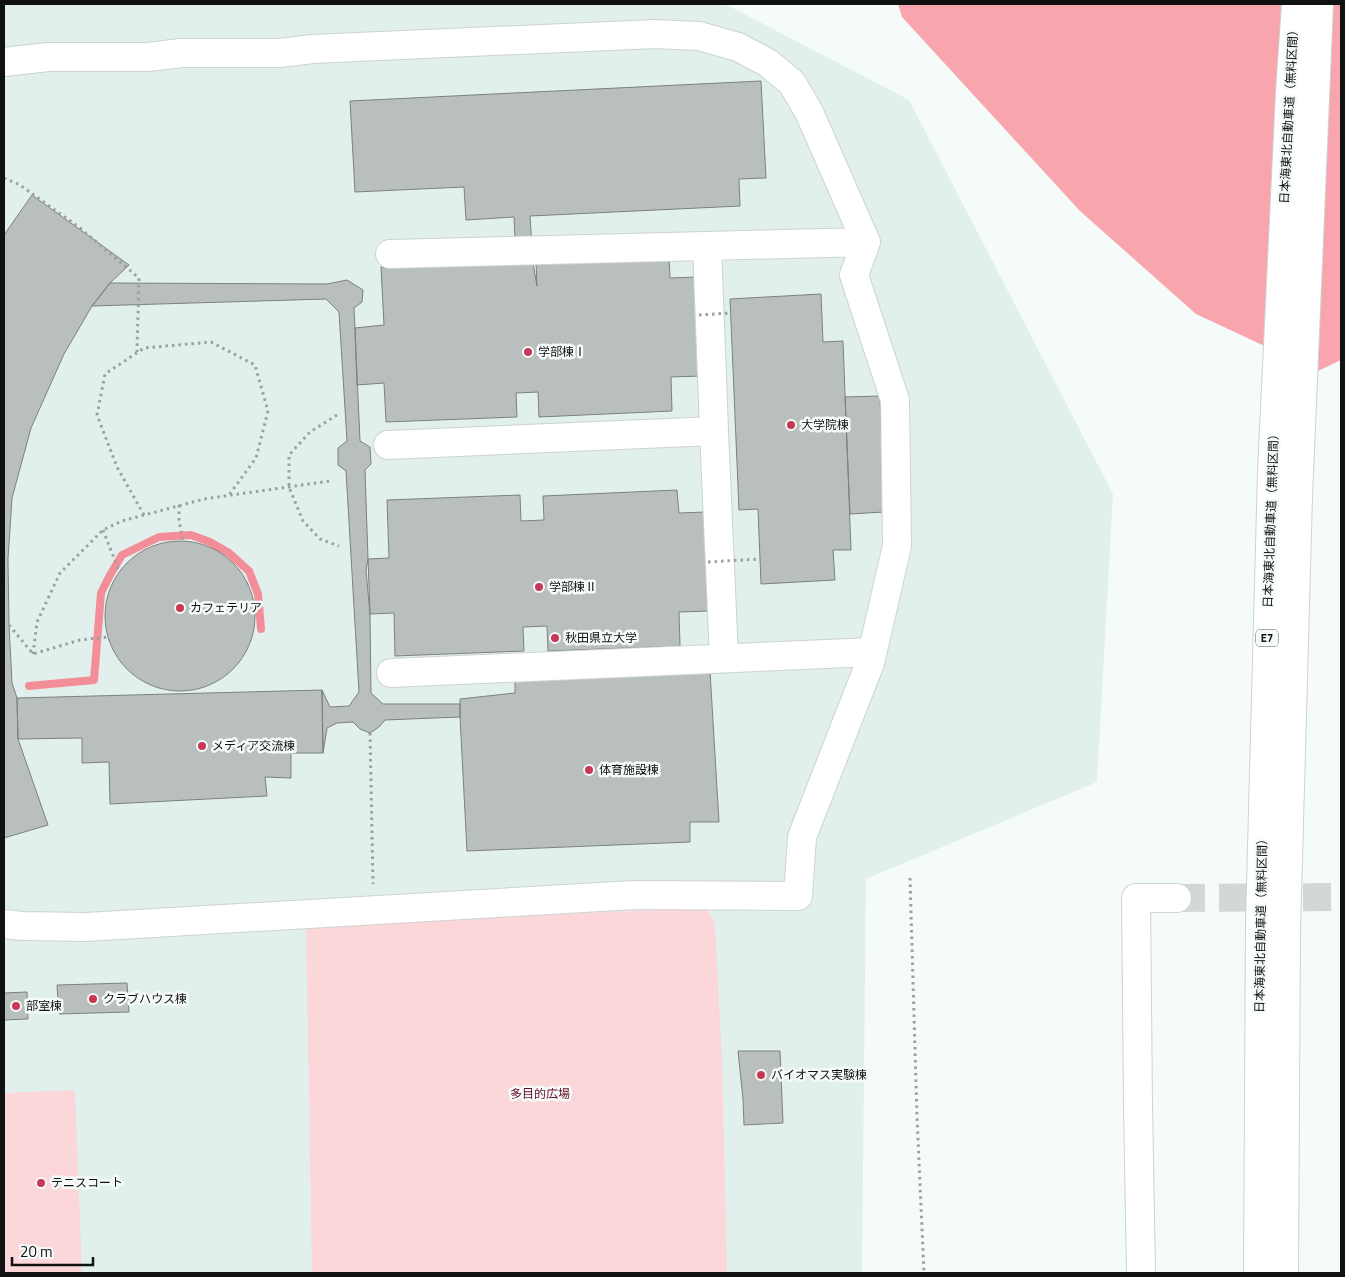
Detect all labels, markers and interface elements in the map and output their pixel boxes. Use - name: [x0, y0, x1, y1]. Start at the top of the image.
- street label: 日本海東北自動車道（無料区間）: [1274, 24, 1303, 204]
- place label: 学部棟Ⅰ: [538, 342, 586, 361]
- marker: 学部棟Ⅰ: [522, 346, 534, 358]
- place label: 大学院棟: [801, 415, 849, 434]
- marker: 大学院棟: [785, 419, 797, 431]
- street label: 日本海東北自動車道（無料区間）: [1258, 428, 1283, 608]
- place label: 学部棟Ⅱ: [549, 577, 597, 596]
- marker: 学部棟Ⅱ: [533, 581, 545, 593]
- place label: カフェテリア: [190, 598, 262, 617]
- marker: カフェテリア: [174, 602, 186, 614]
- place label: 秋田県立大学: [565, 628, 637, 647]
- road number: E7: [1256, 630, 1278, 646]
- marker: 秋田県立大学: [549, 632, 561, 644]
- place label: メディア交流棟: [212, 736, 295, 755]
- marker: メディア交流棟: [196, 740, 208, 752]
- place label: 体育施設棟: [599, 760, 659, 779]
- marker: 体育施設棟: [583, 764, 595, 776]
- street label: 日本海東北自動車道（無料区間）: [1249, 833, 1272, 1013]
- place label: クラブハウス棟: [103, 989, 187, 1008]
- marker: クラブハウス棟: [87, 993, 99, 1005]
- place label: 部室棟: [26, 996, 62, 1015]
- marker: 部室棟: [10, 1000, 22, 1012]
- place label: バイオマス実験棟: [771, 1065, 867, 1084]
- marker: バイオマス実験棟: [755, 1069, 767, 1081]
- park label: 多目的広場: [510, 1084, 570, 1103]
- place label: テニスコート: [51, 1173, 123, 1192]
- marker: テニスコート: [35, 1177, 47, 1189]
- scale bar: [12, 1234, 94, 1266]
- text: 20 m: [20, 1240, 53, 1263]

